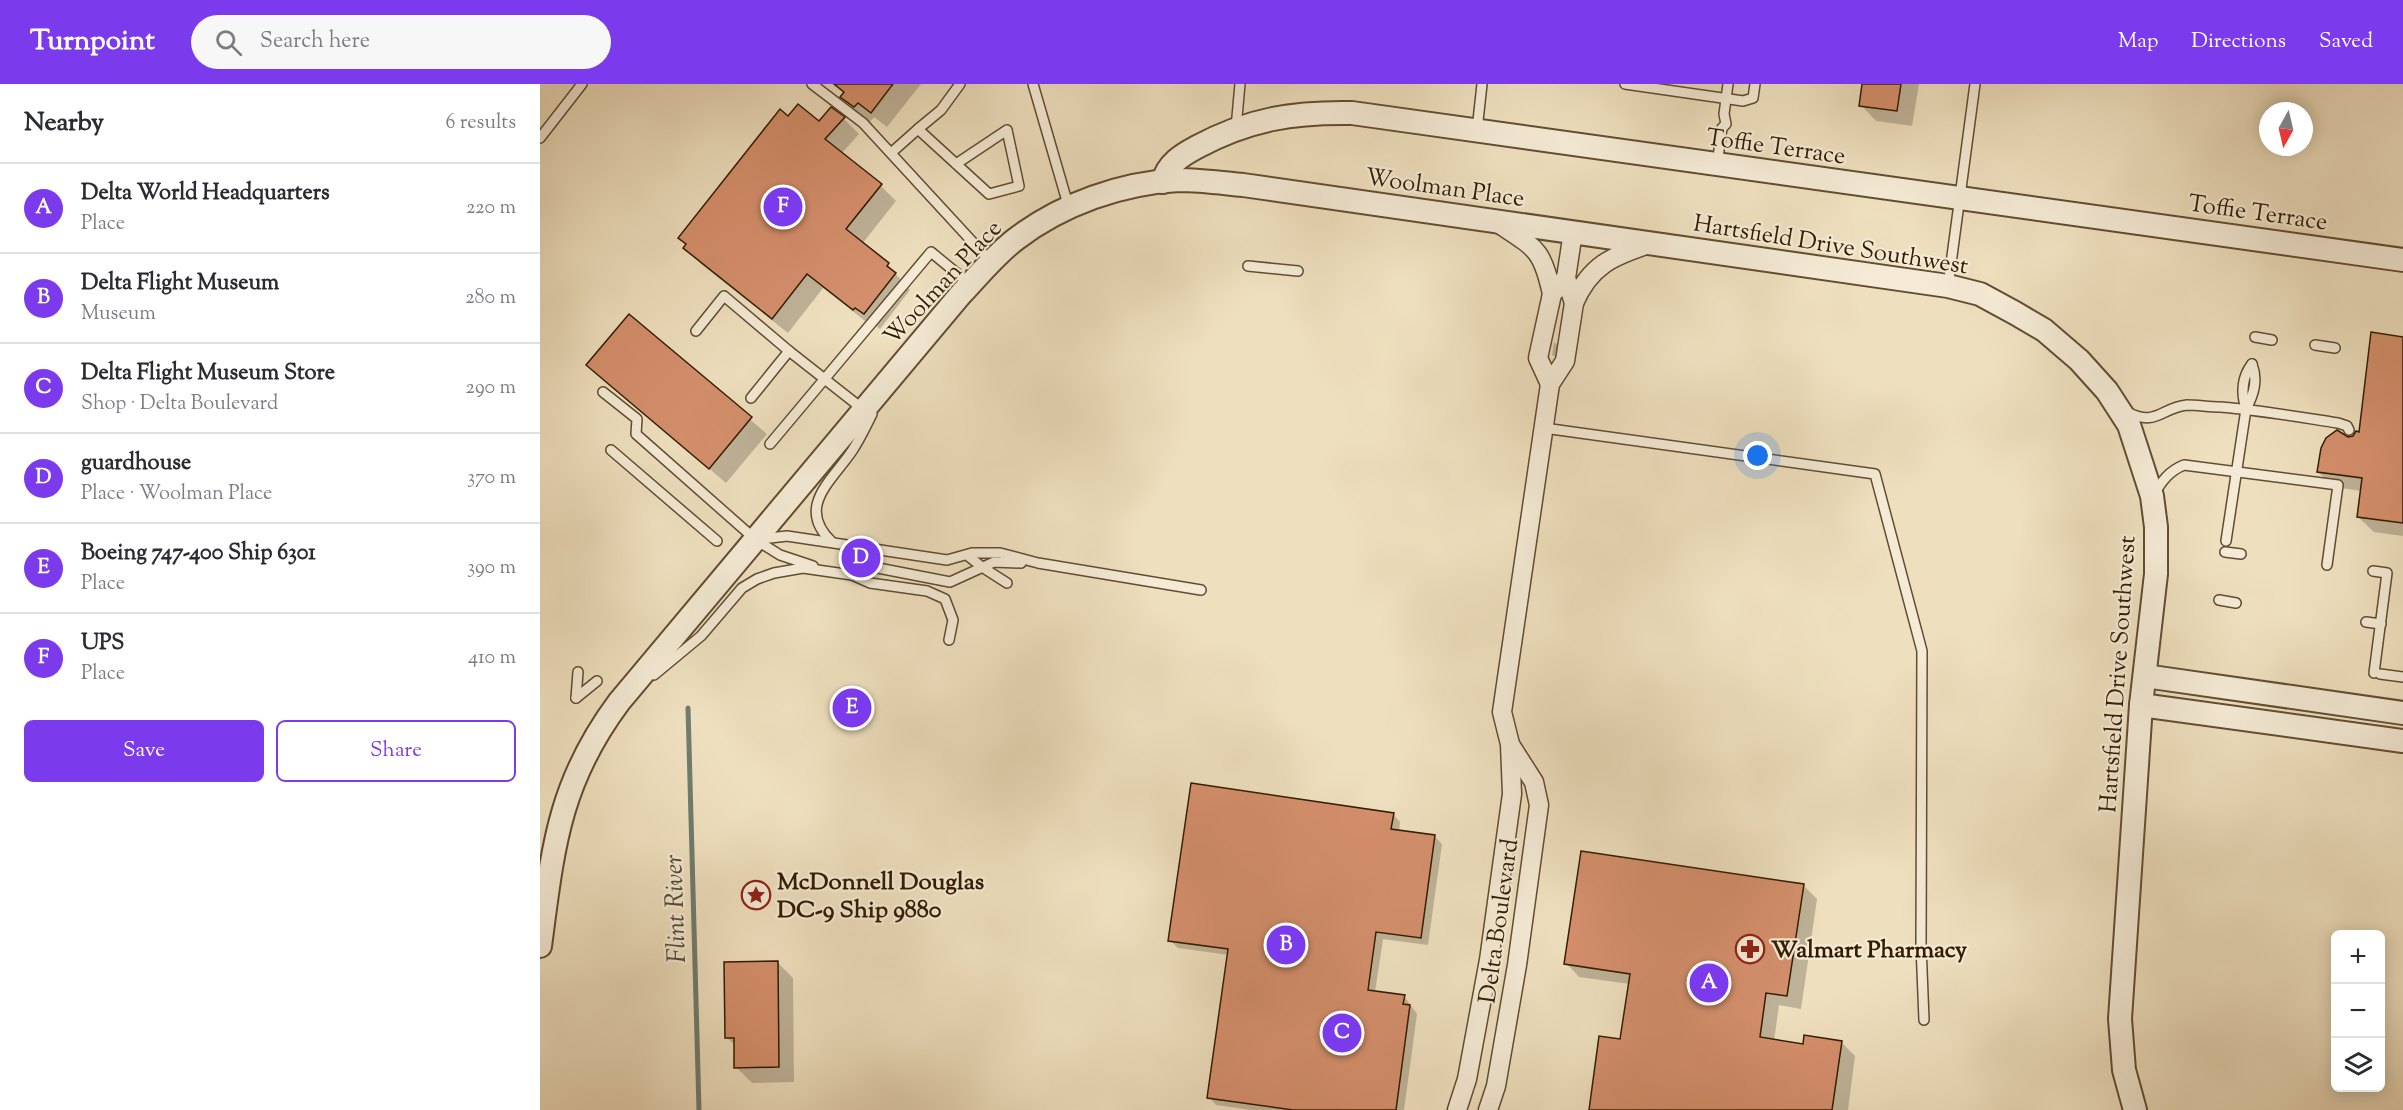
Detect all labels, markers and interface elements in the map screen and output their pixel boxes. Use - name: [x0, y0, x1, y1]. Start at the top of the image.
- search box: [191, 15, 611, 69]
- text: Turnpoint: [30, 22, 155, 62]
- icon: search: [212, 26, 245, 59]
- text: Search here: [260, 26, 370, 58]
- text: Map: [2118, 27, 2158, 57]
- text: Directions: [2191, 27, 2286, 57]
- text: Saved: [2319, 27, 2373, 57]
- north arrow: [2259, 102, 2313, 156]
- text: Nearby: [24, 105, 104, 142]
- text: 6 results: [446, 109, 516, 138]
- street label: Toffie Terrace: [1704, 121, 1847, 175]
- street label: Woolman Place: [1363, 161, 1526, 217]
- text: Delta World Headquarters: [81, 178, 330, 210]
- pin: F: [764, 184, 802, 230]
- street label: Toffie Terrace: [2186, 187, 2329, 241]
- text: A: [35, 194, 52, 223]
- text: 220 m: [466, 194, 516, 223]
- street label: Hartsfield Drive Southwest: [1691, 207, 1971, 284]
- text: Place: [81, 210, 125, 239]
- street label: Woolman Place: [876, 213, 1011, 354]
- text: Delta Flight Museum: [81, 268, 279, 300]
- text: B: [37, 284, 50, 313]
- text: 280 m: [465, 284, 516, 313]
- text: Museum: [81, 300, 156, 329]
- text: Delta Flight Museum Store: [81, 358, 335, 390]
- text: C: [35, 374, 52, 403]
- text: 290 m: [466, 374, 516, 403]
- text: Shop · Delta Boulevard: [81, 390, 278, 419]
- your location: [1743, 441, 1772, 470]
- text: guardhouse: [81, 448, 191, 480]
- text: D: [36, 464, 51, 493]
- text: 370 m: [467, 464, 516, 493]
- text: Place · Woolman Place: [81, 480, 272, 509]
- street label: Hartsfield Drive Southwest: [2092, 534, 2146, 814]
- pin: D: [842, 536, 880, 580]
- text: Boeing 747-400 Ship 6301: [81, 538, 316, 570]
- text: E: [37, 554, 50, 583]
- text: 390 m: [467, 554, 516, 583]
- text: Place: [81, 570, 125, 599]
- text: UPS: [81, 628, 124, 660]
- text: F: [38, 644, 49, 673]
- text: 410 m: [468, 644, 516, 673]
- text: Place: [81, 660, 125, 689]
- pin: E: [832, 686, 872, 730]
- button: Save: [24, 720, 264, 782]
- button: Share: [276, 720, 516, 782]
- street label: Delta Boulevard: [1472, 836, 1528, 1006]
- water label: Flint River: [656, 854, 697, 964]
- place label: McDonnell Douglas DC-9 Ship 9880: [777, 866, 984, 928]
- place icon: McDonnell Douglas DC-9 Ship 9880: [740, 879, 772, 911]
- pin: B: [1266, 922, 1306, 968]
- map controls: [2331, 930, 2385, 1092]
- button: +: [2331, 930, 2385, 984]
- pharmacy icon: Walmart Pharmacy: [1734, 933, 1766, 965]
- place label: Walmart Pharmacy: [1771, 934, 1967, 968]
- pin: A: [1690, 960, 1728, 1006]
- button: −: [2331, 984, 2385, 1038]
- pin: C: [1322, 1010, 1362, 1056]
- button: layers: [2331, 1038, 2385, 1092]

